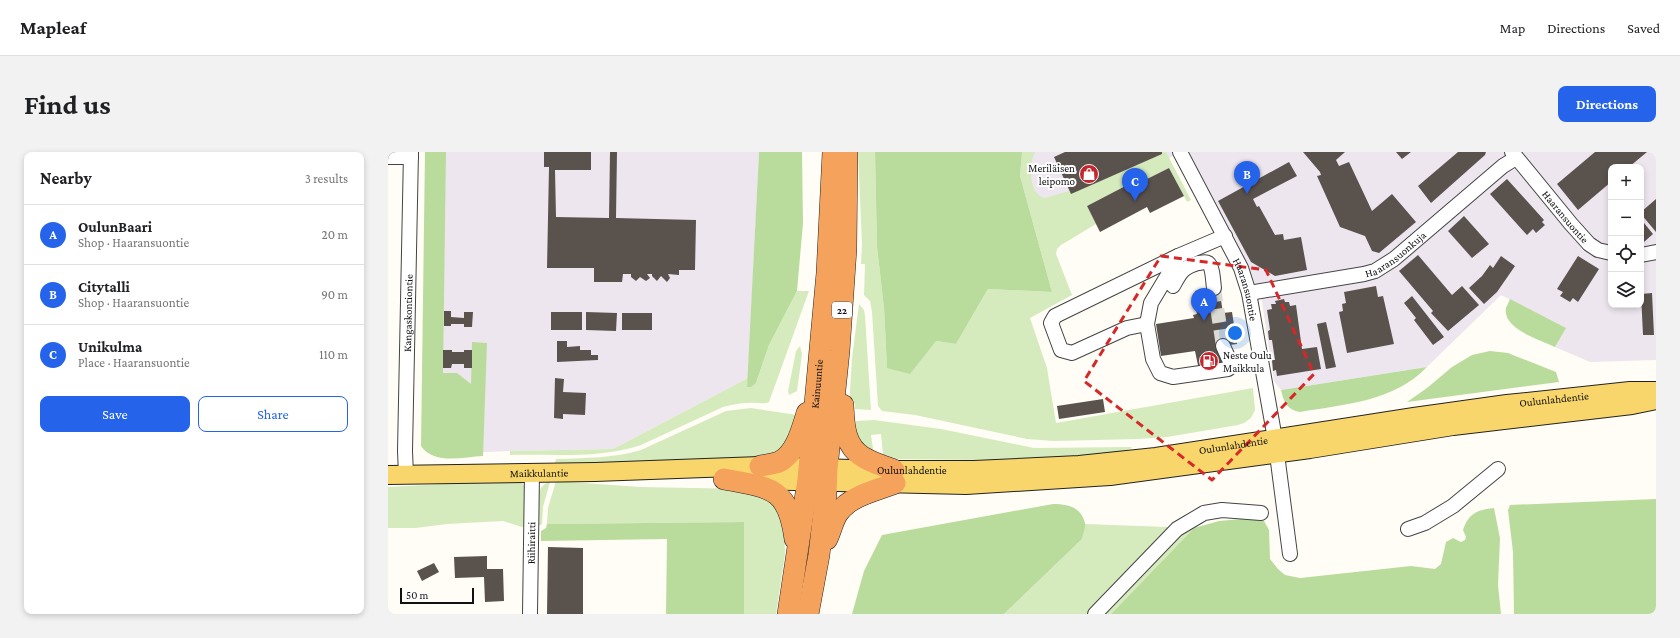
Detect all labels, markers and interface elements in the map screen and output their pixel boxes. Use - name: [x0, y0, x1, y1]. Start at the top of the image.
- text: Mapleaf: [20, 17, 86, 38]
- text: Map: [1500, 20, 1525, 36]
- text: Directions: [1547, 20, 1605, 36]
- text: Saved: [1627, 20, 1660, 36]
- button: Directions: [1558, 86, 1656, 122]
- text: Find us: [24, 89, 111, 120]
- pin: B: [1234, 161, 1260, 194]
- place label: Meriläisen leipomo: [1028, 162, 1076, 188]
- shop icon: Meriläisen leipomo: [1078, 163, 1100, 185]
- map controls: [1608, 164, 1644, 308]
- button: +: [1608, 164, 1644, 200]
- pin: C: [1122, 168, 1148, 201]
- text: Nearby: [40, 169, 92, 188]
- text: 3 results: [305, 171, 348, 186]
- street label: Haaransuontie: [1540, 188, 1591, 246]
- button: −: [1608, 200, 1644, 236]
- text: OulunBaari: [78, 219, 152, 235]
- text: A: [49, 227, 57, 242]
- text: 20 m: [322, 227, 348, 242]
- street label: Haaransuonkuja: [1364, 229, 1428, 279]
- text: Shop · Haaransuontie: [78, 235, 189, 250]
- button: locate: [1608, 236, 1644, 272]
- street label: Haaransuontie: [1231, 256, 1260, 322]
- button: layers: [1608, 272, 1644, 308]
- street label: Kangaskontiontie: [401, 274, 415, 352]
- text: Citytalli: [78, 279, 130, 295]
- text: B: [49, 287, 57, 302]
- text: 90 m: [321, 287, 348, 302]
- pin: A: [1191, 288, 1217, 321]
- text: Shop · Haaransuontie: [78, 295, 189, 310]
- road number: 22: [832, 302, 852, 318]
- your location: [1225, 323, 1245, 343]
- text: Unikulma: [78, 339, 142, 355]
- text: C: [49, 347, 57, 362]
- text: 110 m: [319, 347, 348, 362]
- place label: Neste Oulu Maikkula: [1223, 349, 1272, 374]
- fuel station icon: Neste Oulu Maikkula: [1198, 350, 1220, 372]
- text: Place · Haaransuontie: [78, 355, 190, 370]
- street label: Kainuuntie: [809, 359, 825, 409]
- street label: Oulunlahdentie: [1519, 389, 1589, 409]
- button: Save: [40, 396, 190, 432]
- button: Share: [198, 396, 348, 432]
- street label: Oulunlahdentie: [1198, 434, 1269, 456]
- street label: Oulunlahdentie: [877, 464, 947, 476]
- street label: Maikkulantie: [510, 466, 569, 479]
- street label: Riihiraitti: [525, 522, 537, 564]
- scale bar: [400, 586, 474, 605]
- text: 50 m: [406, 589, 428, 601]

